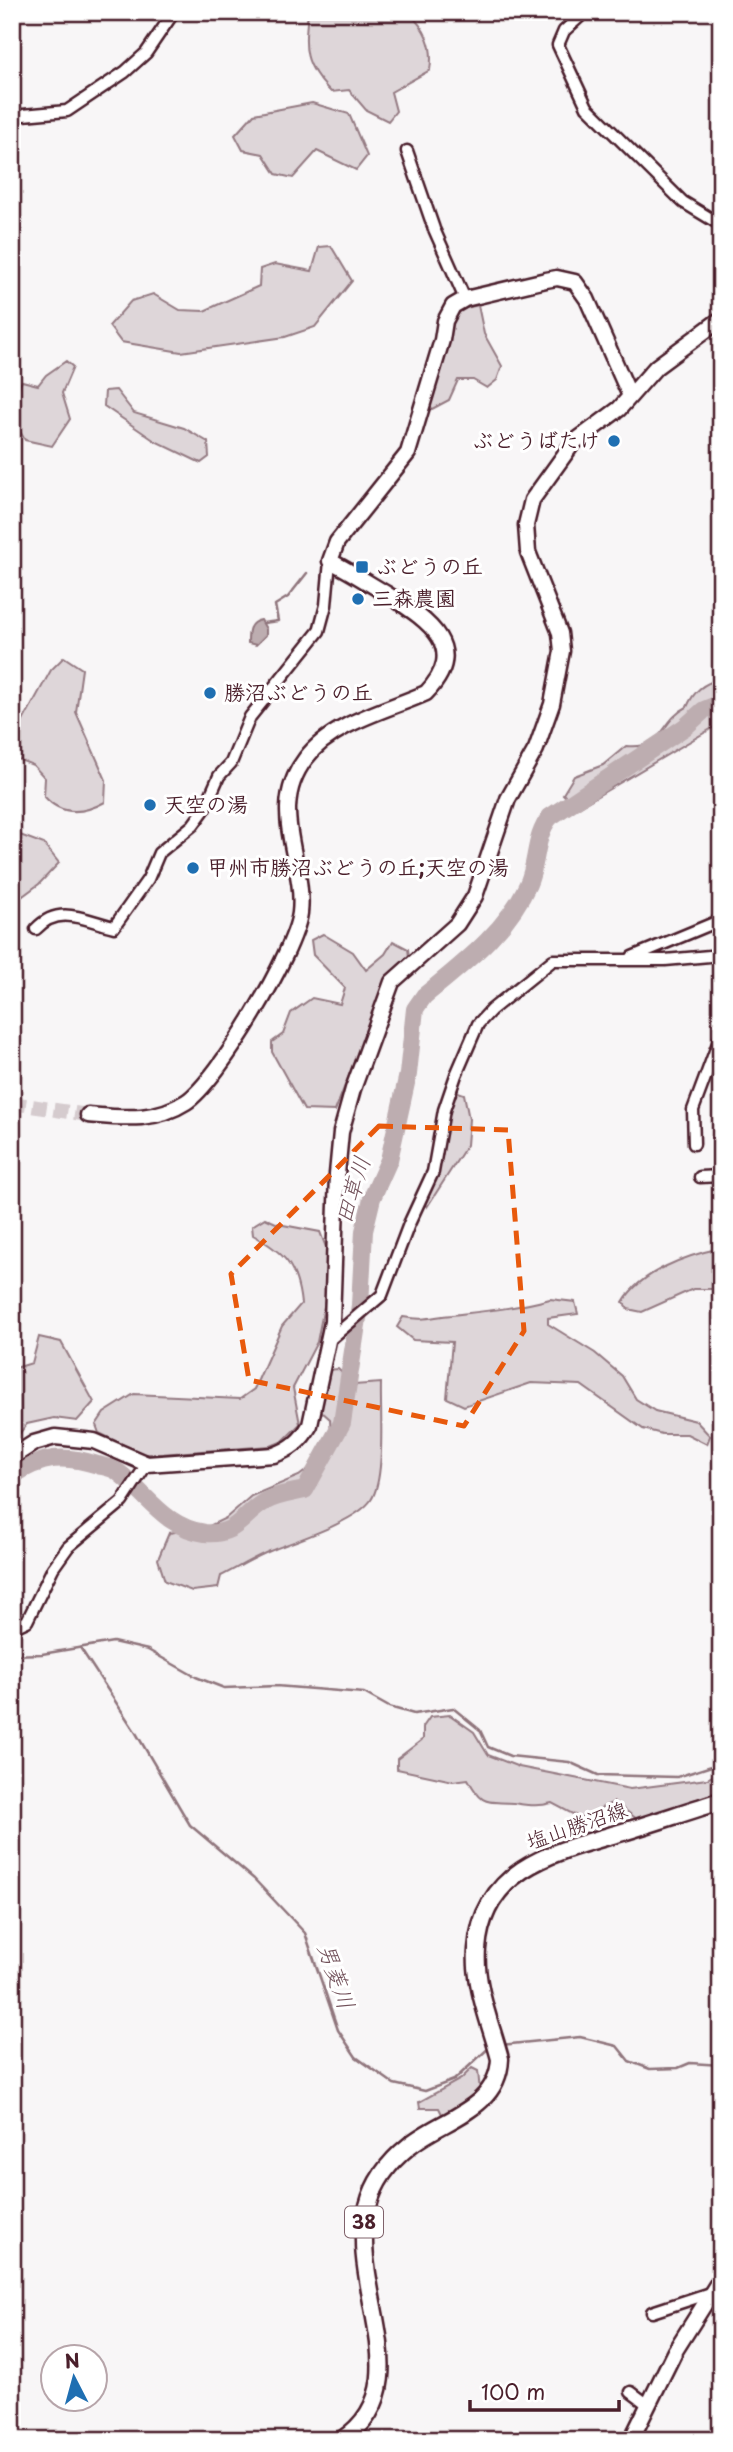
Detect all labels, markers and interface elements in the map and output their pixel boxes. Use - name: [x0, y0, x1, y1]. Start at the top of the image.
- place label: ぶどうばたけ: [472, 423, 600, 455]
- marker: ぶどうばたけ: [606, 433, 622, 449]
- place label: ぶどうの丘: [376, 549, 483, 581]
- marker: ぶどうの丘: [354, 559, 370, 575]
- place label: 三森農園: [372, 581, 456, 613]
- marker: 三森農園: [350, 591, 366, 607]
- place label: 勝沼ぶどうの丘: [224, 675, 373, 707]
- marker: 勝沼ぶどうの丘: [202, 685, 218, 701]
- place label: 天空の湯: [164, 787, 248, 819]
- marker: 天空の湯: [142, 797, 158, 813]
- place label: 甲州市勝沼ぶどうの丘;天空の湯: [207, 850, 509, 882]
- marker: 甲州市勝沼ぶどうの丘;天空の湯: [185, 860, 201, 876]
- water label: 田草川: [325, 1151, 378, 1228]
- street label: 塩山勝沼線: [522, 1792, 631, 1856]
- water label: 男菱川: [310, 1937, 365, 2014]
- road number: 38: [345, 2206, 383, 2238]
- north arrow: [38, 2344, 108, 2414]
- text: N: [63, 2345, 81, 2375]
- scale bar: [470, 2368, 619, 2412]
- text: 100 m: [481, 2375, 545, 2407]

